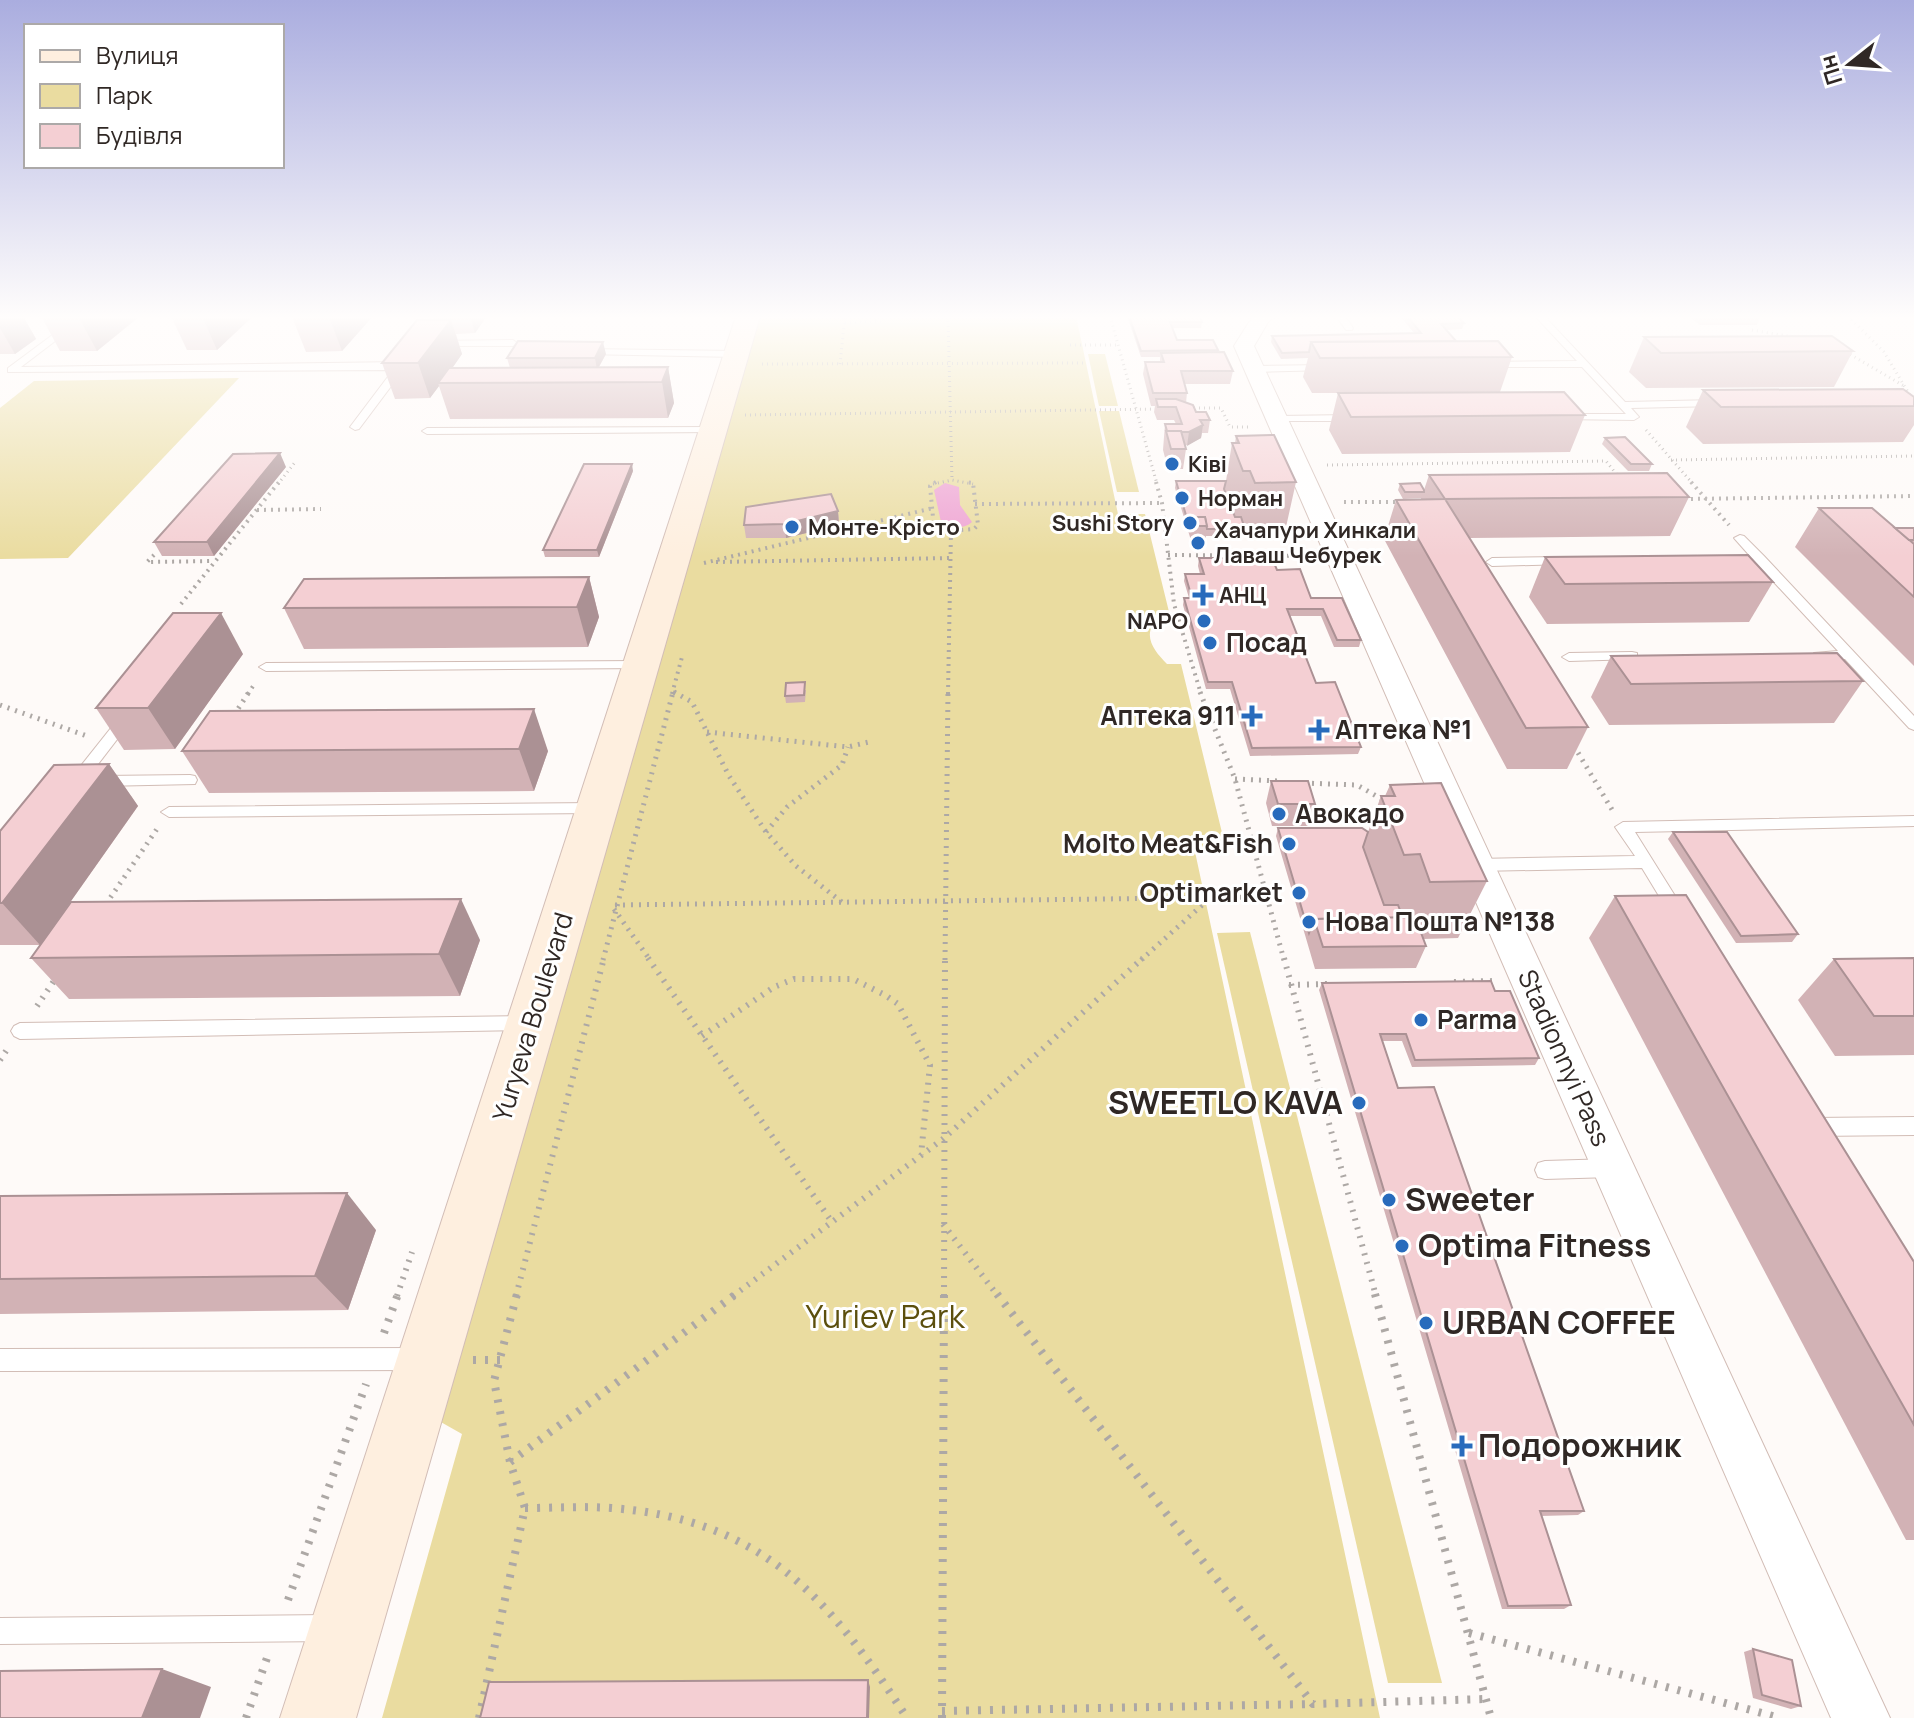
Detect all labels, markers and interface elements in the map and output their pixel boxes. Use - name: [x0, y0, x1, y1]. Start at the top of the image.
- legend: [24, 24, 284, 168]
- north arrow: [1810, 24, 1890, 104]
- text: Вулиця: [96, 38, 178, 71]
- text: Пн: [1812, 51, 1850, 88]
- text: Парк: [96, 78, 153, 111]
- text: Будівля: [96, 118, 183, 151]
- place label: Ківі: [1188, 449, 1227, 479]
- marker: Ківі: [1163, 455, 1181, 473]
- place label: Норман: [1198, 483, 1283, 513]
- marker: Норман: [1173, 489, 1191, 507]
- place label: Sushi Story: [1052, 508, 1175, 538]
- place label: Монте-Крісто: [808, 512, 960, 542]
- marker: Sushi Story: [1181, 514, 1199, 532]
- place label: Хачапури Хинкали Лаваш Чебурек: [1214, 515, 1416, 570]
- marker: Монте-Крісто: [783, 518, 801, 536]
- marker: Хачапури Хинкали Лаваш Чебурек: [1189, 534, 1207, 552]
- place label: АНЦ: [1219, 580, 1267, 610]
- marker: АНЦ: [1194, 586, 1212, 604]
- place label: NAPO: [1127, 606, 1188, 636]
- marker: NAPO: [1195, 612, 1213, 630]
- place label: Посад: [1226, 624, 1307, 660]
- marker: Посад: [1201, 634, 1219, 652]
- place label: Аптека 911: [1100, 697, 1236, 733]
- marker: Аптека 911: [1243, 707, 1261, 725]
- place label: Аптека №1: [1335, 711, 1473, 747]
- marker: Аптека №1: [1310, 721, 1328, 739]
- place label: Авокадо: [1295, 795, 1405, 831]
- marker: Авокадо: [1270, 805, 1288, 823]
- place label: Molto Meat&Fish: [1063, 825, 1273, 861]
- marker: Molto Meat&Fish: [1280, 835, 1298, 853]
- place label: Optimarket: [1140, 874, 1283, 910]
- marker: Optimarket: [1290, 884, 1308, 902]
- place label: Нова Пошта №138: [1325, 903, 1556, 939]
- street label: Yuryeva Boulevard: [483, 908, 581, 1126]
- marker: Нова Пошта №138: [1300, 913, 1318, 931]
- street label: Stadionnyi Pass: [1510, 964, 1620, 1152]
- place label: Parma: [1437, 1001, 1517, 1037]
- marker: Parma: [1412, 1011, 1430, 1029]
- place label: SWEETLO KAVA: [1108, 1080, 1343, 1124]
- marker: SWEETLO KAVA: [1350, 1094, 1368, 1112]
- place label: Sweeter: [1405, 1177, 1535, 1221]
- marker: Sweeter: [1380, 1191, 1398, 1209]
- place label: Optima Fitness: [1418, 1223, 1651, 1267]
- marker: Optima Fitness: [1393, 1237, 1411, 1255]
- park label: Yuriev Park: [805, 1294, 966, 1338]
- place label: URBAN COFFEE: [1442, 1300, 1676, 1344]
- marker: URBAN COFFEE: [1417, 1314, 1435, 1332]
- place label: Подорожник: [1478, 1423, 1682, 1467]
- marker: Подорожник: [1453, 1437, 1471, 1455]

